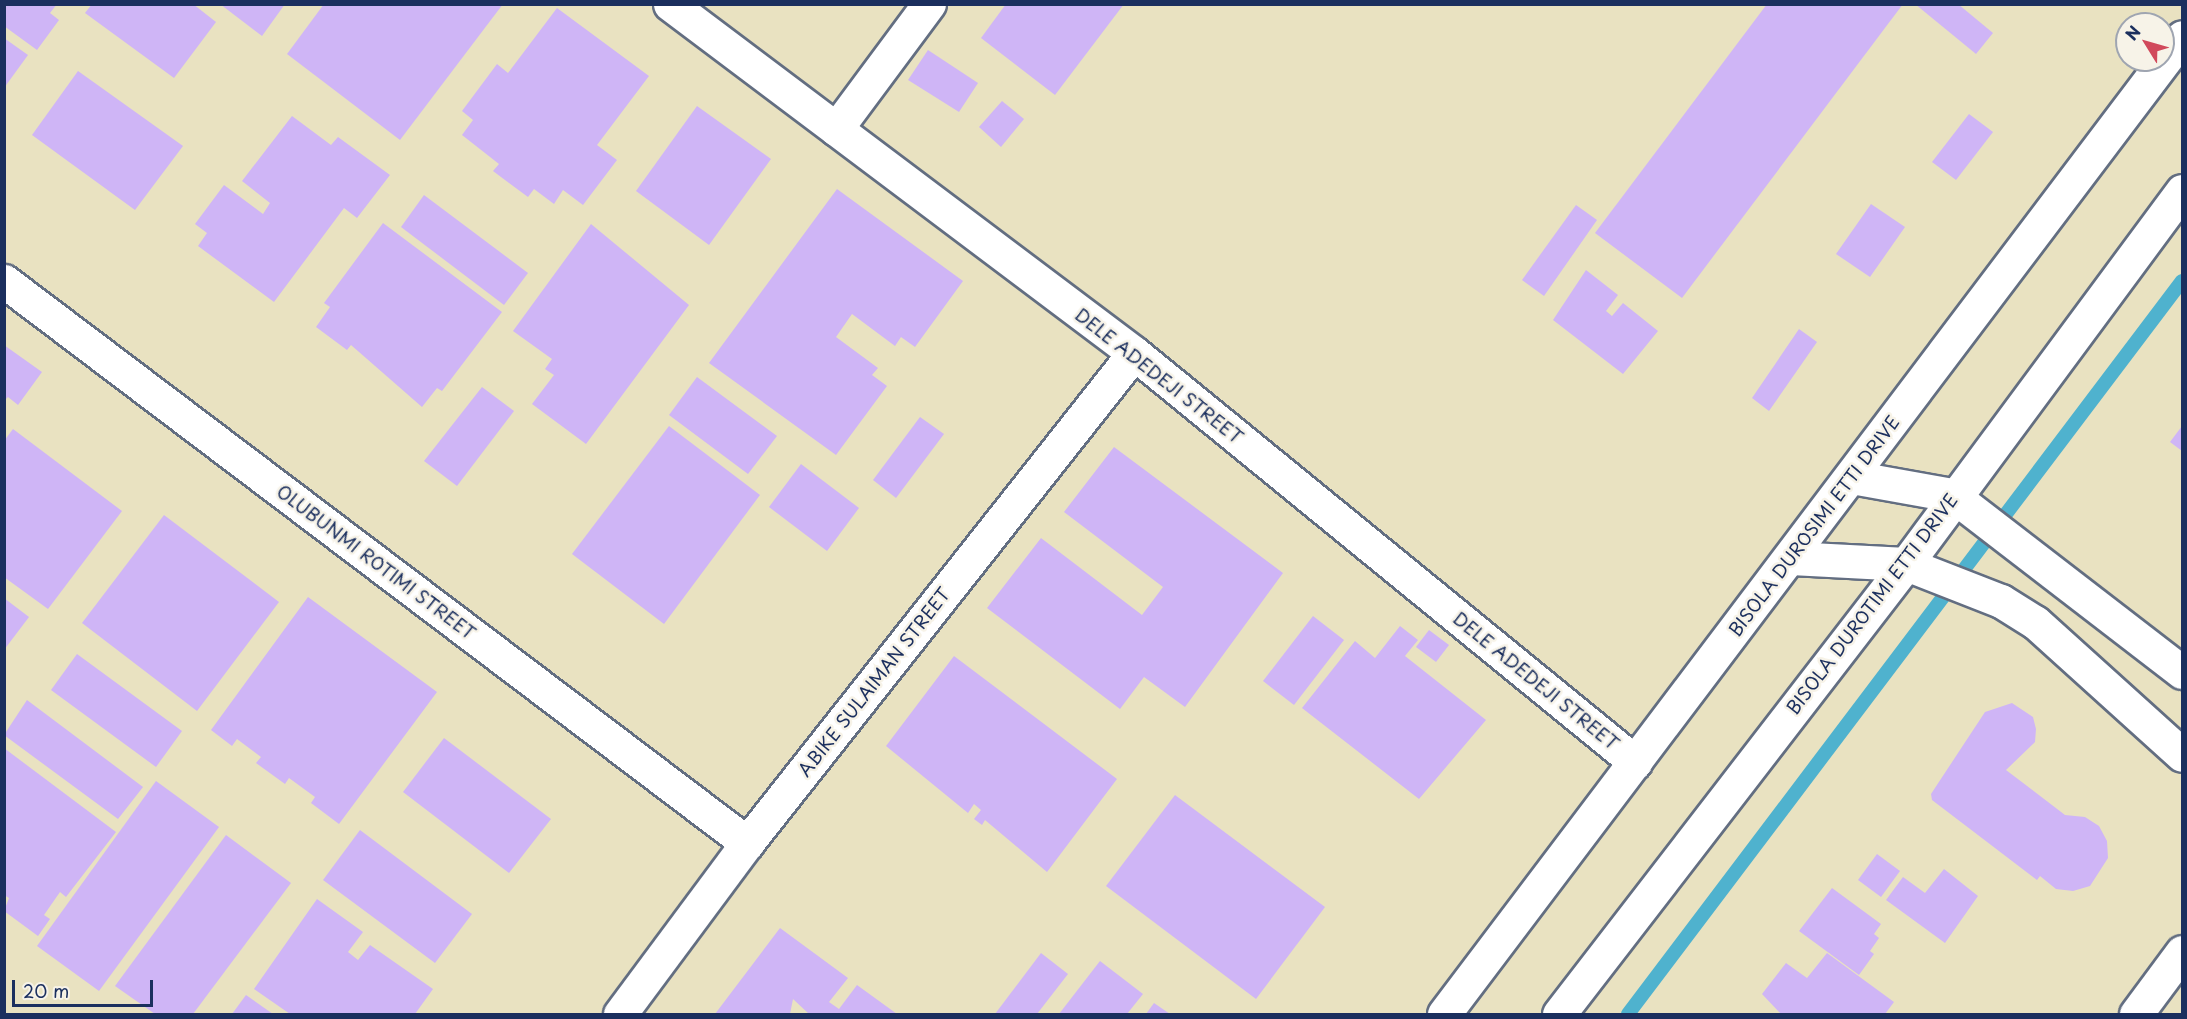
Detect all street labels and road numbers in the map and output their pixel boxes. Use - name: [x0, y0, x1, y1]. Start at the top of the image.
- street label: DELE ADEDEJI STREET: [1070, 303, 1248, 449]
- street label: BISOLA DUROSIMI ETTI DRIVE: [1723, 410, 1905, 642]
- street label: OLUBUNMI ROTIMI STREET: [271, 479, 481, 645]
- street label: BISOLA DUROTIMI ETTI DRIVE: [1781, 488, 1963, 720]
- street label: ABIKE SULAIMAN STREET: [793, 582, 955, 782]
- street label: DELE ADEDEJI STREET: [1448, 607, 1624, 755]

